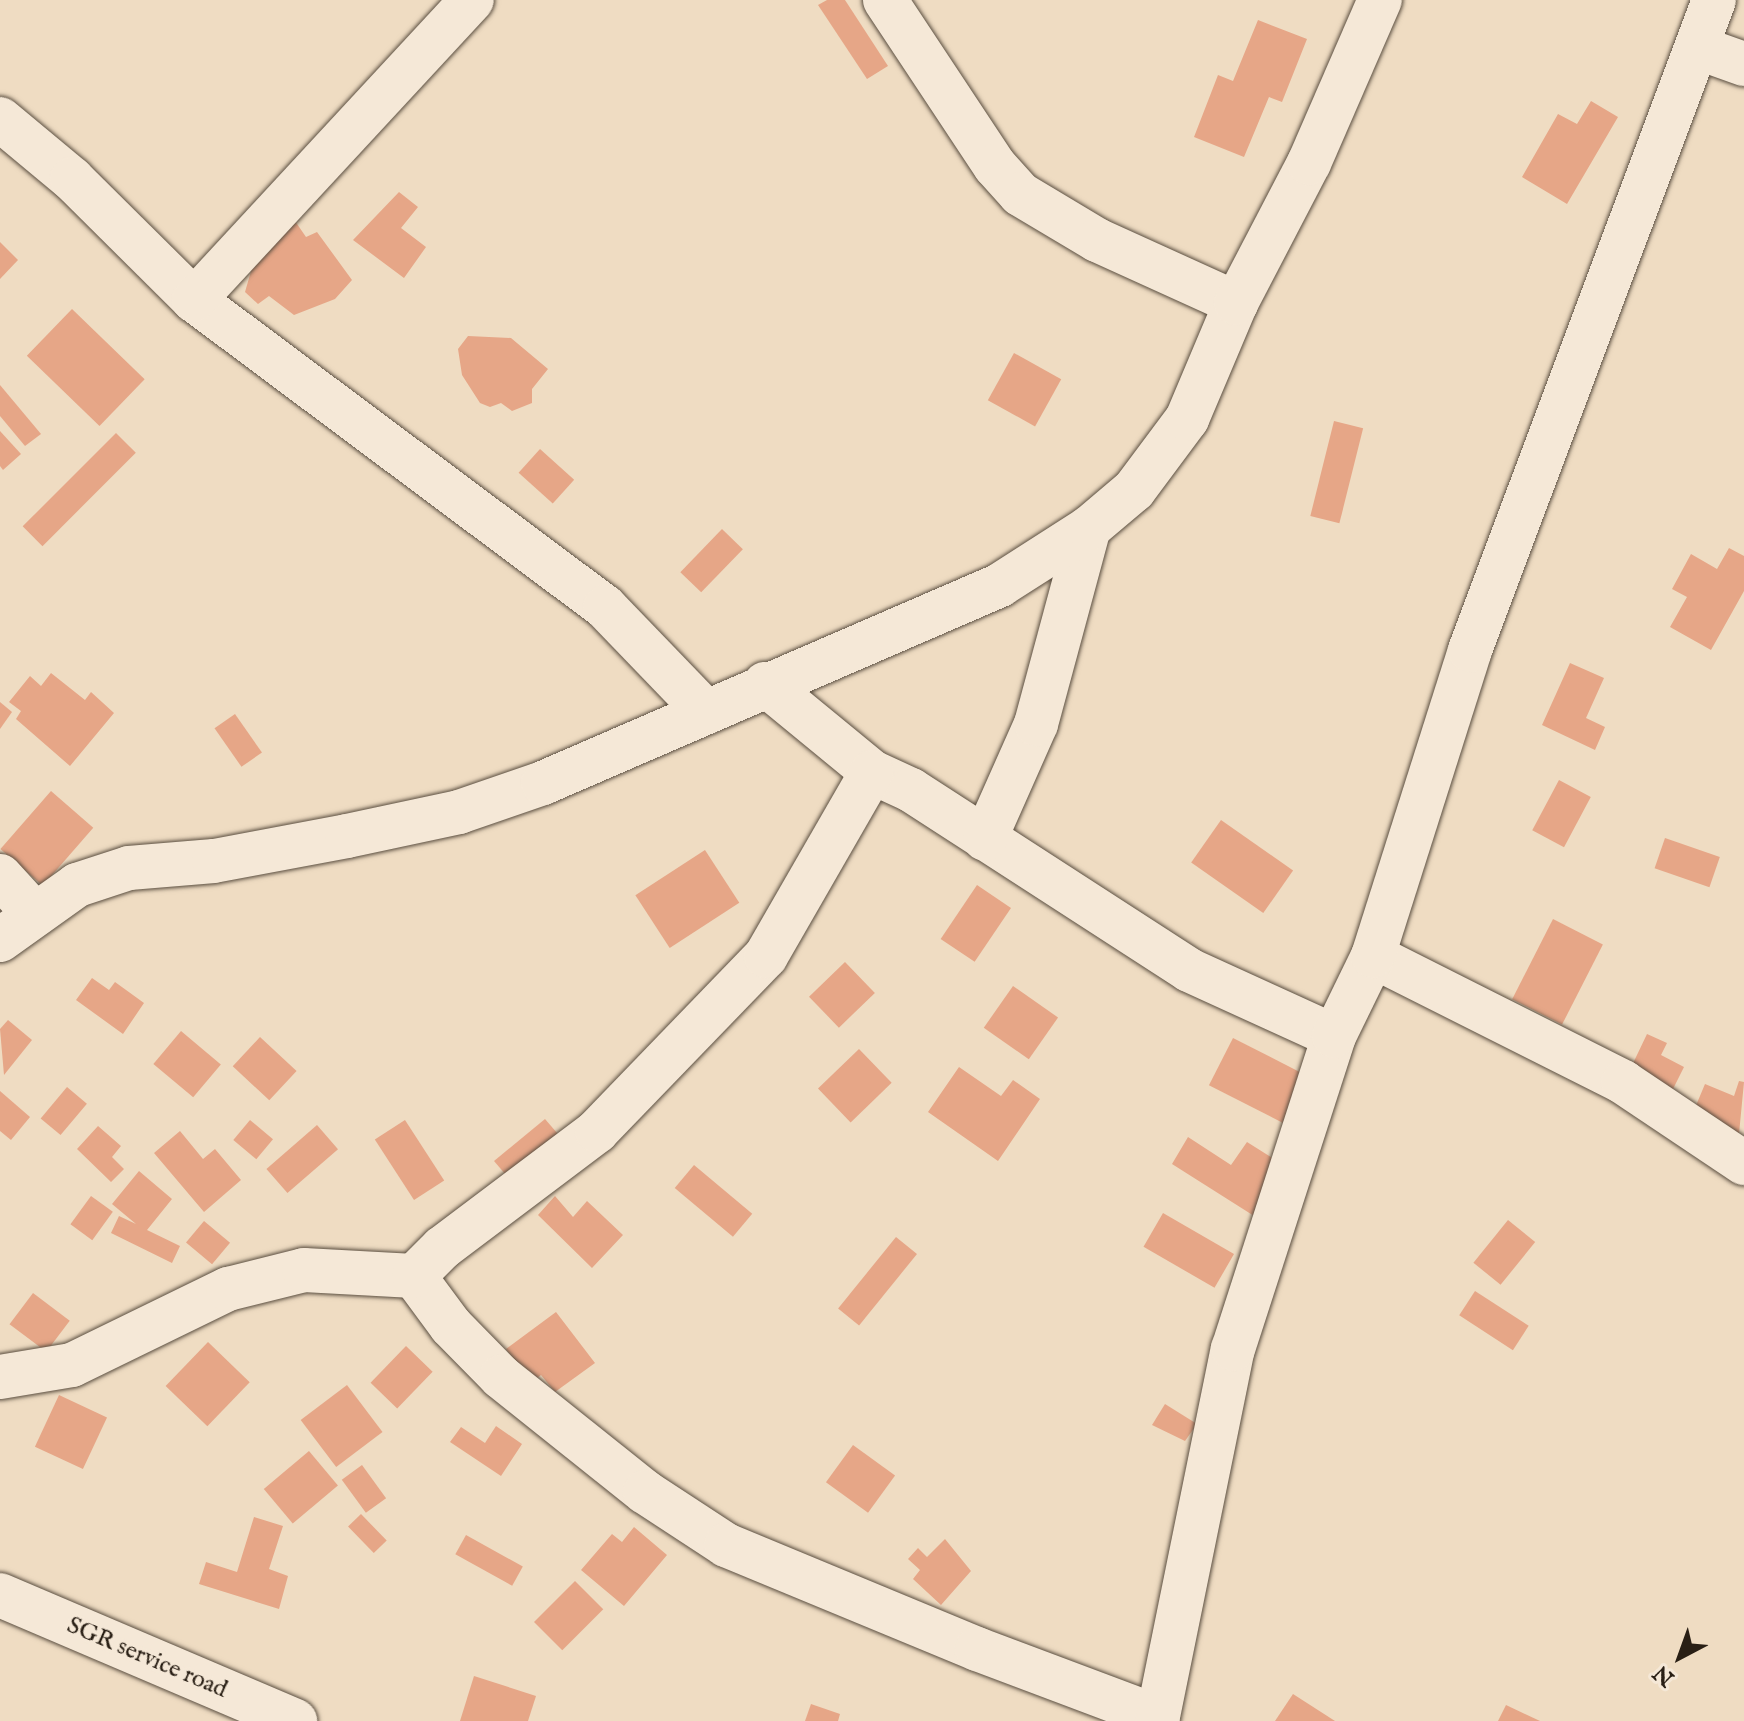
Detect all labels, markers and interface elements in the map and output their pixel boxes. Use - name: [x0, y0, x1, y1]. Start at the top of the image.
- street label: SGR service road: [63, 1611, 231, 1705]
- north arrow: [1640, 1617, 1720, 1697]
- text: N: [1648, 1658, 1681, 1692]

